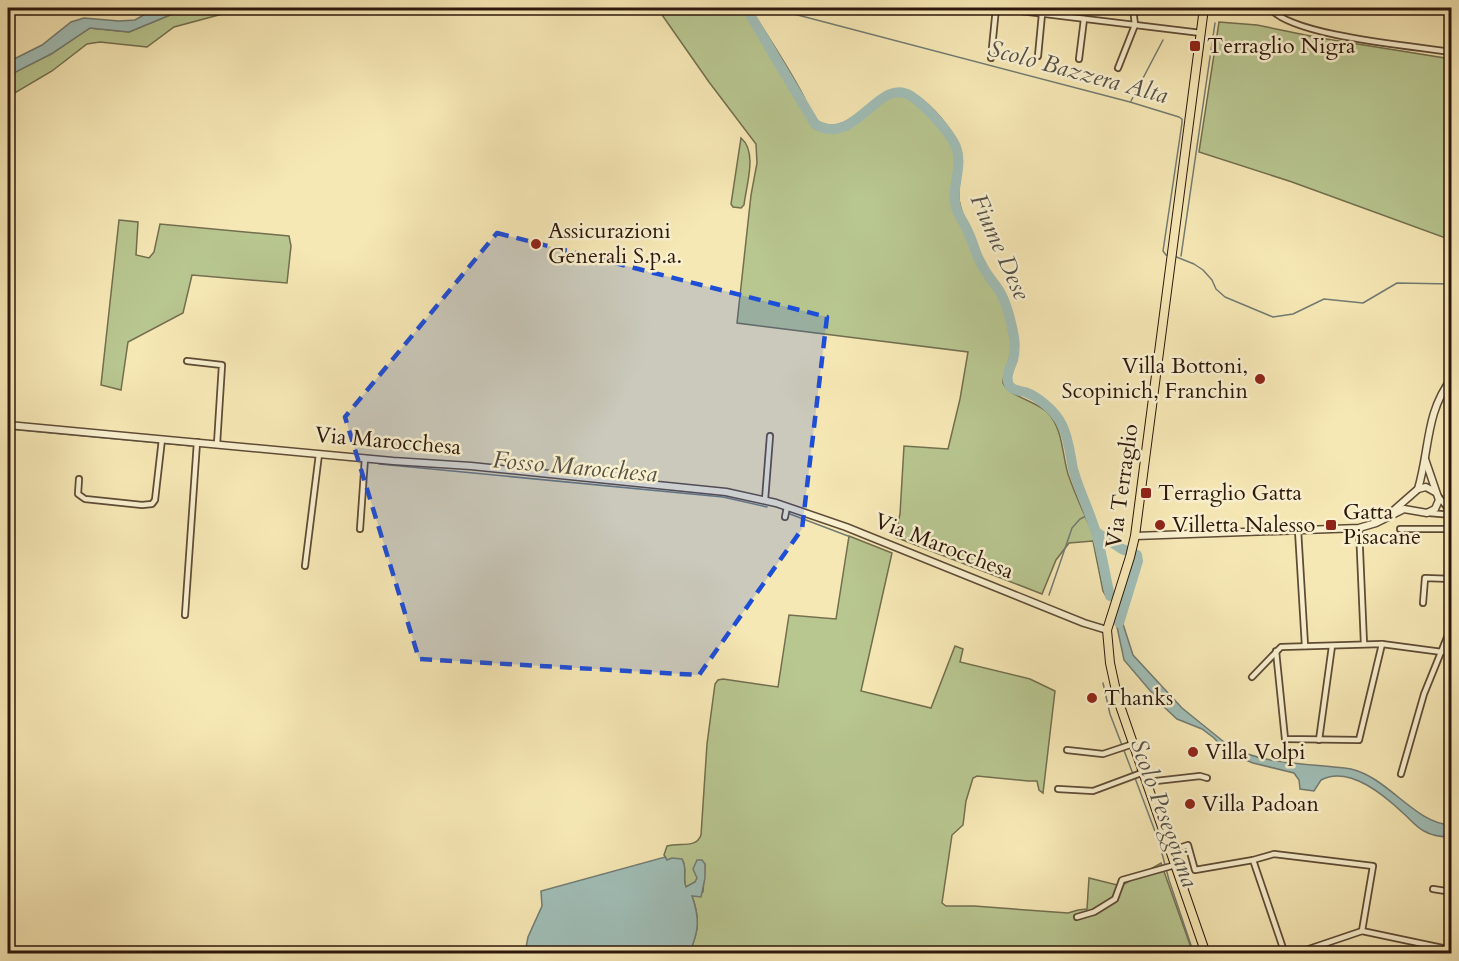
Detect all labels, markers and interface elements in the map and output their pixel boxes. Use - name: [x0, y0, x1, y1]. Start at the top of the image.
- place label: Terraglio Nigra: [1207, 31, 1356, 61]
- water label: Scolo Bazzera Alta: [984, 32, 1172, 112]
- marker: Terraglio Nigra: [1188, 39, 1202, 53]
- water label: Fiume Dese: [962, 189, 1038, 306]
- place label: Assicurazioni Generali S.p.a.: [548, 216, 682, 271]
- marker: Assicurazioni Generali S.p.a.: [529, 237, 543, 251]
- place label: Villa Bottoni, Scopinich, Franchin: [1061, 351, 1248, 406]
- marker: Villa Bottoni, Scopinich, Franchin: [1253, 372, 1267, 386]
- street label: Via Marocchesa: [314, 420, 463, 462]
- street label: Via Terraglio: [1098, 422, 1146, 550]
- water label: Fosso Marocchesa: [492, 443, 659, 491]
- place label: Terraglio Gatta: [1158, 478, 1302, 508]
- marker: Terraglio Gatta: [1139, 486, 1153, 500]
- place label: Gatta Pisacane: [1343, 497, 1421, 552]
- street label: Via Marocchesa: [870, 506, 1018, 587]
- place label: Villetta Nalesso: [1172, 510, 1315, 540]
- marker: Villetta Nalesso: [1153, 518, 1167, 532]
- marker: Gatta Pisacane: [1324, 518, 1338, 532]
- place label: Thanks: [1104, 683, 1173, 713]
- marker: Thanks: [1085, 691, 1099, 705]
- water label: Scolo Peseggiana: [1122, 734, 1206, 892]
- place label: Villa Volpi: [1205, 737, 1306, 767]
- marker: Villa Volpi: [1186, 745, 1200, 759]
- place label: Villa Padoan: [1202, 789, 1320, 819]
- marker: Villa Padoan: [1183, 797, 1197, 811]

